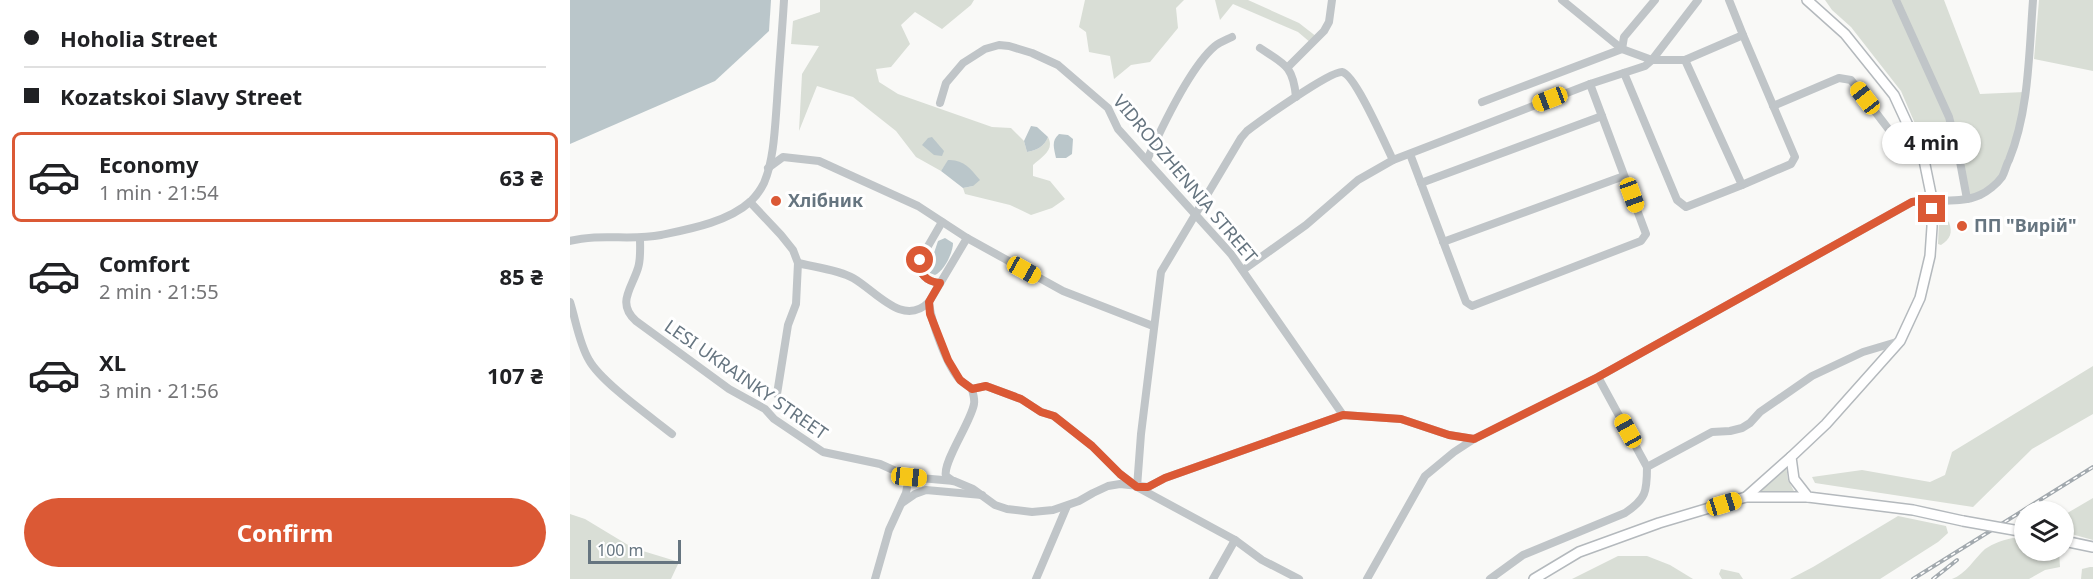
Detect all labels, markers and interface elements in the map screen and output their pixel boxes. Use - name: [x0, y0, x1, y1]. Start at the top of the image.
- text: Hoholia Street: [60, 23, 218, 53]
- car: [1847, 78, 1883, 118]
- text: Kozatskoi Slavy Street: [60, 81, 302, 111]
- car: [1530, 84, 1570, 114]
- street label: VIDRODZHENNIA STREET: [1108, 89, 1263, 268]
- callout: 4 min: [1882, 122, 1982, 164]
- text: 4 min: [1904, 129, 1959, 156]
- text: Economy: [99, 149, 198, 179]
- icon: car: [27, 150, 81, 204]
- text: 63 ₴: [500, 162, 543, 192]
- car: [1617, 175, 1647, 215]
- text: 1 min · 21:54: [99, 179, 219, 206]
- place label: Хлібник: [788, 188, 863, 212]
- marker: Хлібник: [769, 194, 783, 208]
- route end: [1918, 195, 1945, 222]
- place label: ПП "Вирій": [1974, 213, 2077, 237]
- marker: ПП "Вирій": [1955, 219, 1969, 233]
- route start: [906, 246, 933, 273]
- text: Comfort: [99, 248, 190, 278]
- icon: car: [27, 249, 81, 303]
- car: [1004, 253, 1044, 287]
- text: 85 ₴: [500, 261, 543, 291]
- text: 2 min · 21:55: [99, 278, 219, 305]
- street label: LESI UKRAINKY STREET: [660, 314, 833, 445]
- text: XL: [99, 347, 126, 377]
- icon: car: [27, 348, 81, 402]
- text: 107 ₴: [487, 360, 543, 390]
- text: 3 min · 21:56: [99, 377, 219, 404]
- car: [1611, 411, 1645, 451]
- car: [890, 466, 928, 488]
- car: [1704, 490, 1744, 518]
- button: Confirm: [24, 498, 546, 567]
- map controls: [2014, 501, 2074, 561]
- button: layers: [2014, 501, 2074, 561]
- scale bar: [588, 537, 681, 564]
- text: 100 m: [597, 539, 644, 561]

